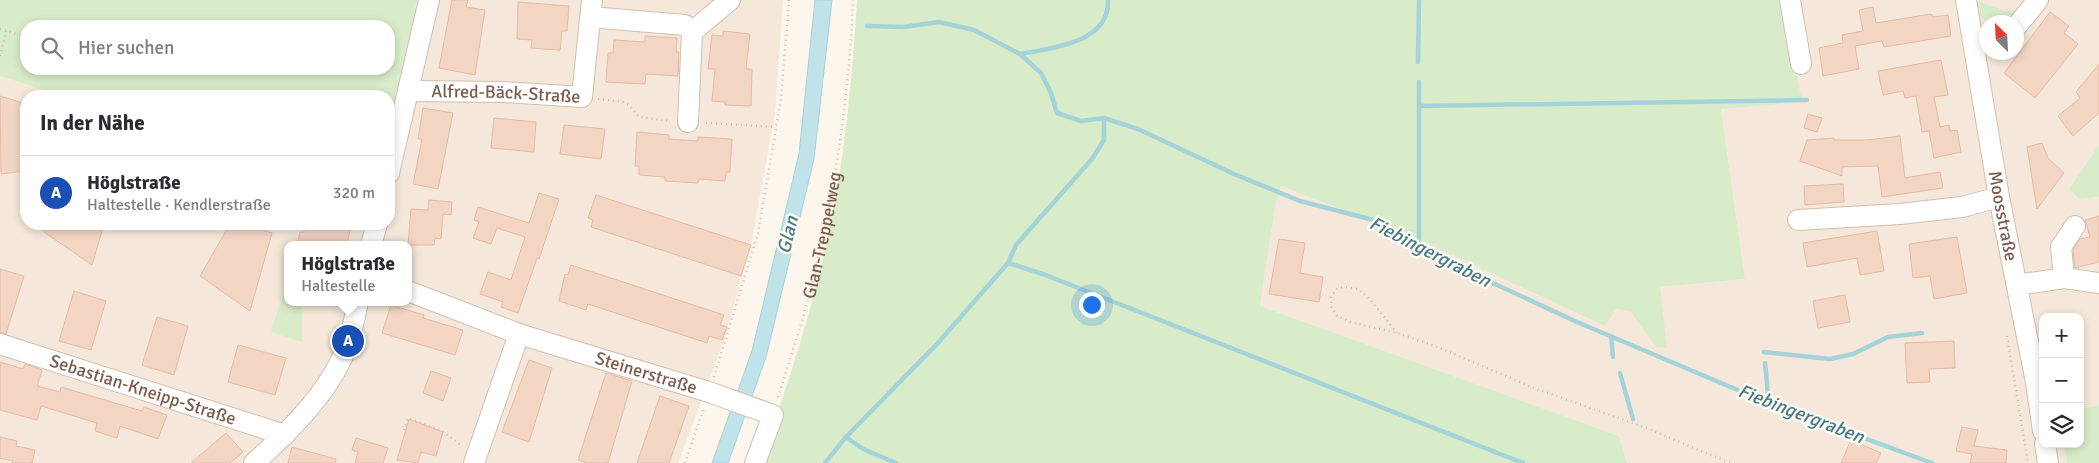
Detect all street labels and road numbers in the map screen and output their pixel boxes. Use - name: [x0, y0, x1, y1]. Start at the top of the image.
- street label: Alfred-Bäck-Straße: [431, 80, 581, 108]
- street label: Moosstraße: [1984, 169, 2023, 263]
- street label: Glan-Treppelweg: [798, 170, 846, 301]
- street label: Steinerstraße: [592, 347, 700, 399]
- street label: Sebastian-Kneipp-Straße: [47, 350, 239, 430]

